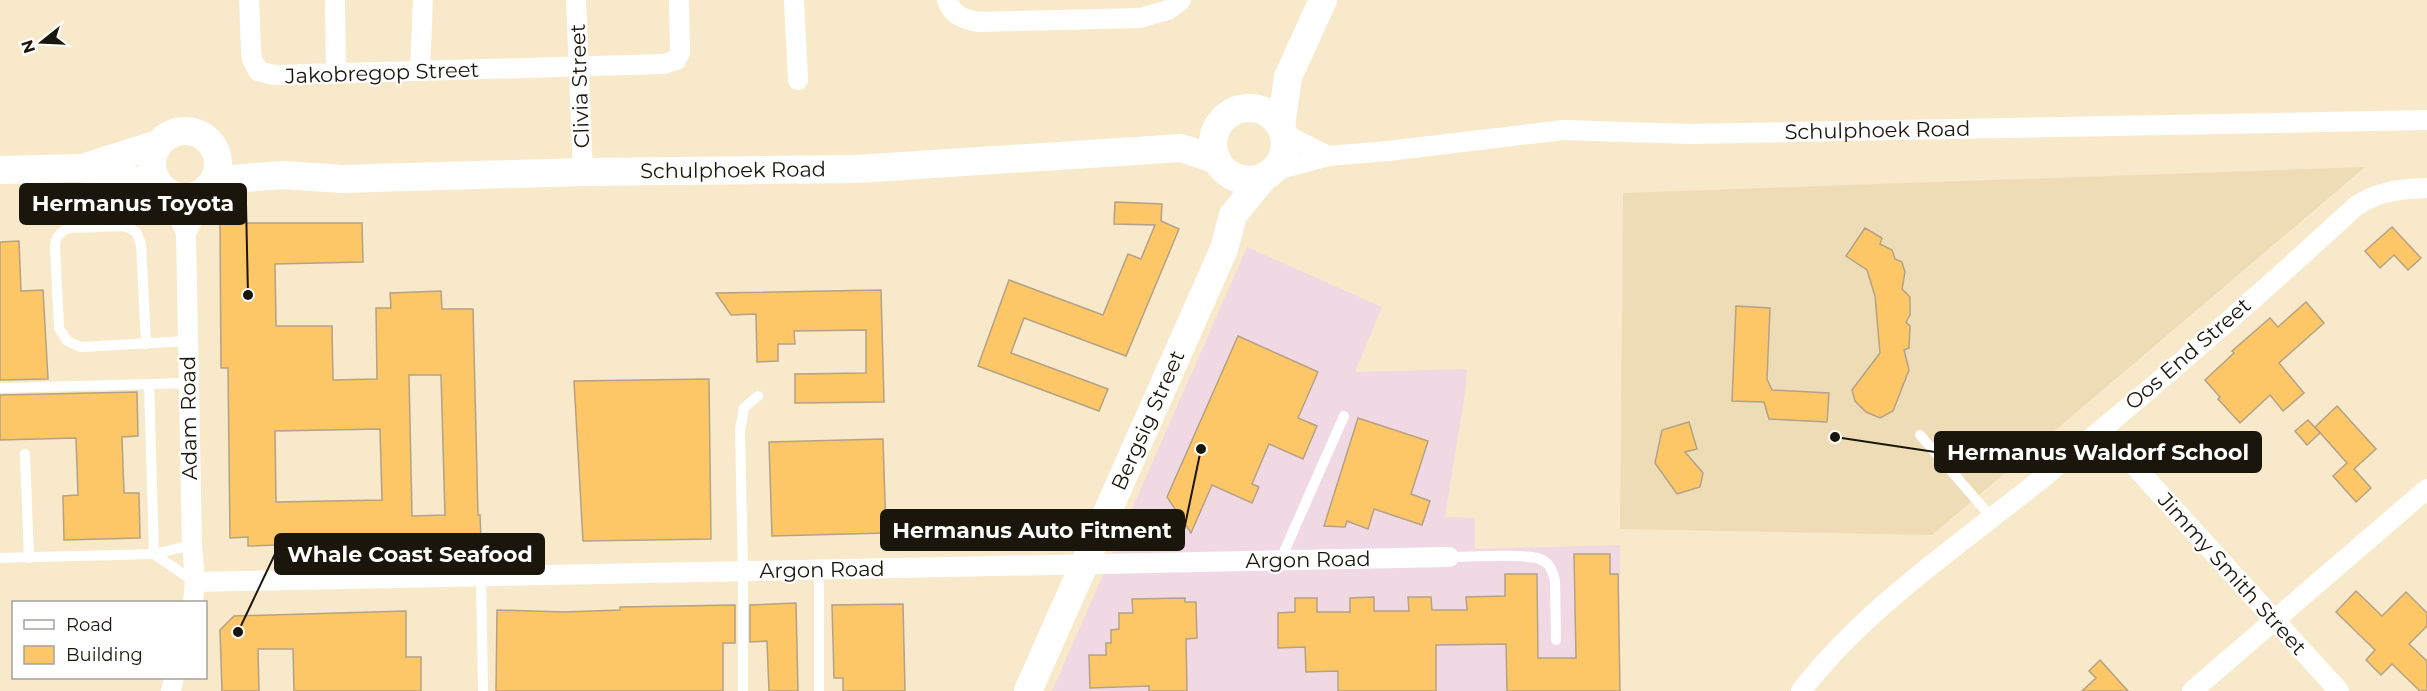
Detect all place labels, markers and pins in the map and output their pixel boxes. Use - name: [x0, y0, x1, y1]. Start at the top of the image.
- callout: Hermanus Toyota: [20, 184, 246, 224]
- callout: Hermanus Waldorf School: [1935, 432, 2261, 472]
- callout: Hermanus Auto Fitment: [881, 510, 1184, 550]
- callout: Whale Coast Seafood: [275, 534, 544, 574]

